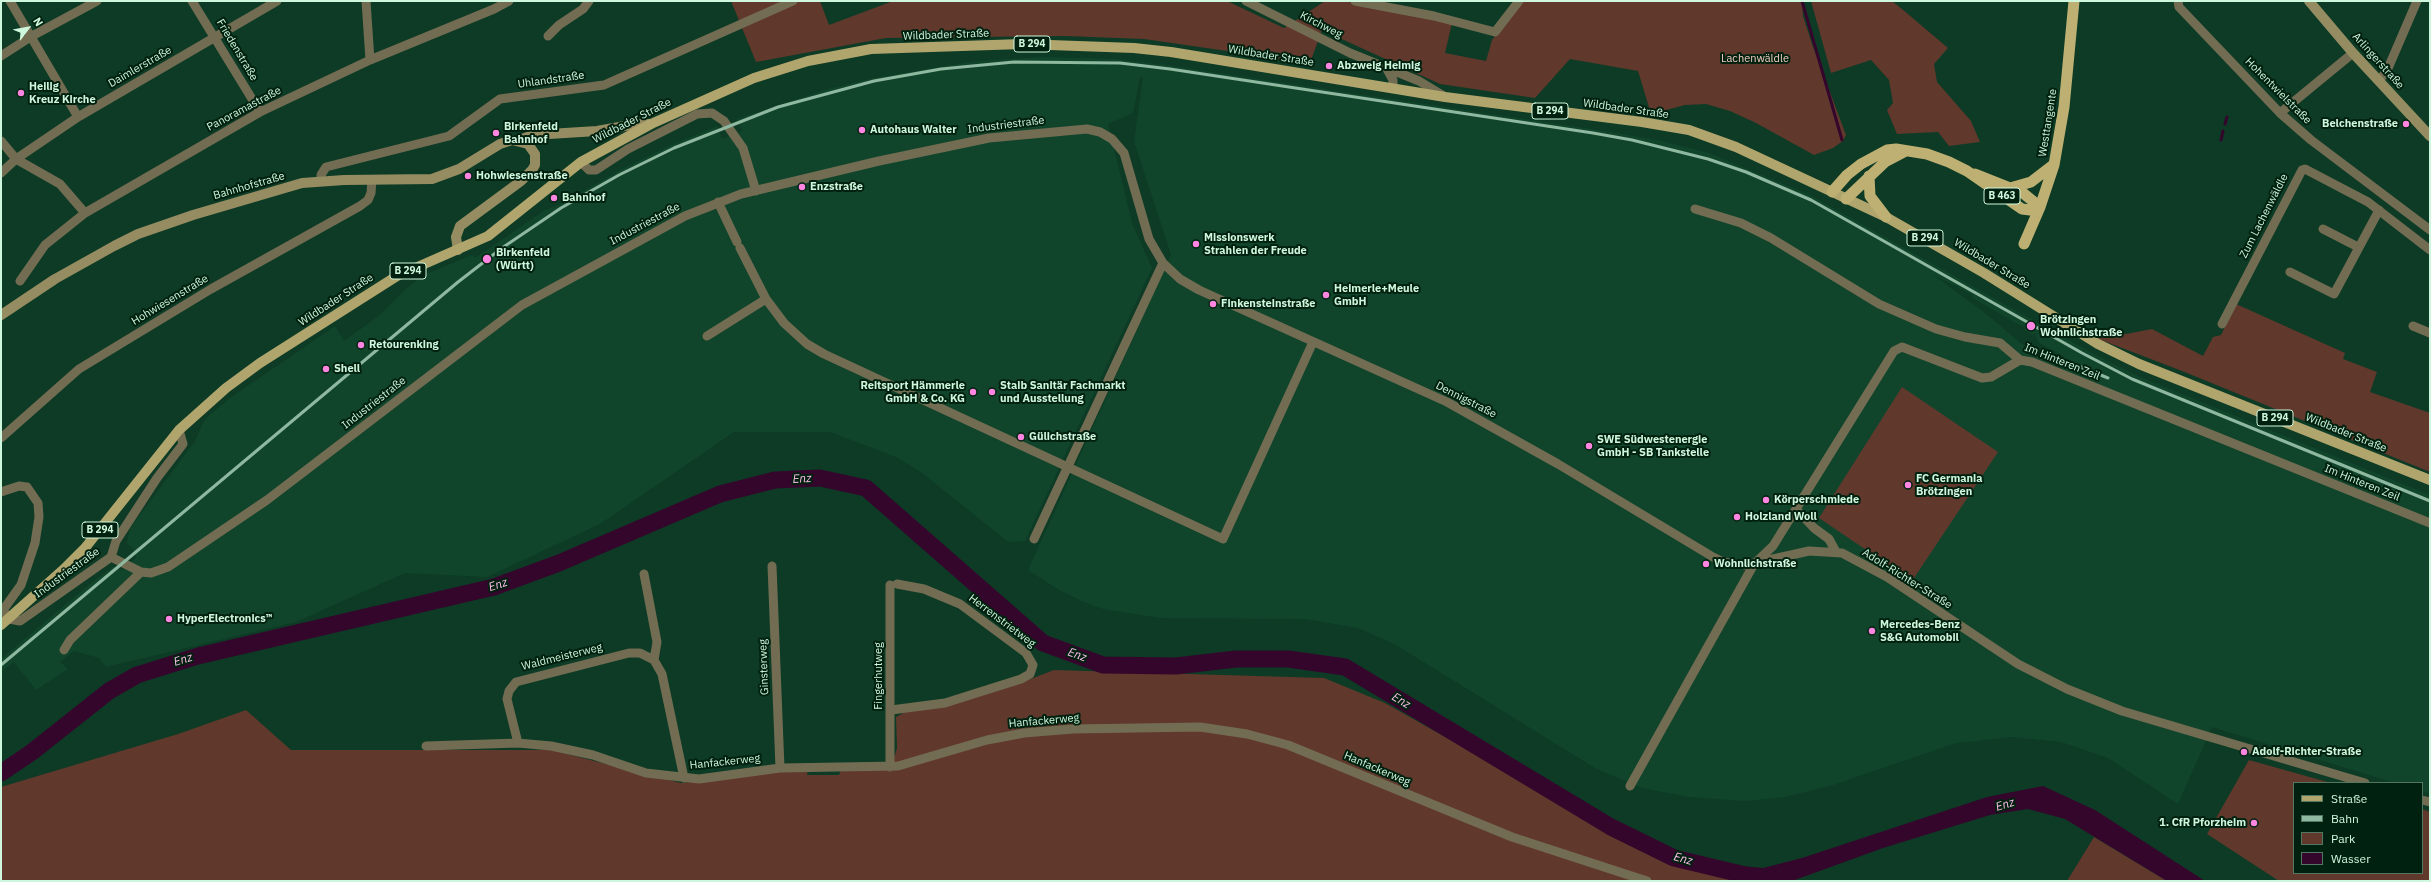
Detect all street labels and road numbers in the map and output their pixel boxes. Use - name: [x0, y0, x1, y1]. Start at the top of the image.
- street label: Kirchweg: [1298, 9, 1344, 41]
- street label: Friedenstraße: [213, 17, 261, 83]
- street label: Wildbader Straße: [903, 27, 989, 43]
- street label: Arlingerstraße: [2349, 30, 2407, 92]
- road number: B 294: [1014, 36, 1050, 52]
- street label: Wildbader Straße: [1227, 43, 1315, 69]
- street label: Daimlerstraße: [106, 44, 174, 90]
- street label: Hohentwielstraße: [2242, 55, 2314, 127]
- street label: Uhlandstraße: [517, 69, 585, 91]
- street label: Panoramastraße: [205, 84, 283, 134]
- street label: Westtangente: [2036, 88, 2060, 158]
- street label: Wildbader Straße: [591, 96, 673, 146]
- street label: Wildbader Straße: [1582, 96, 1670, 122]
- road number: B 294: [1532, 103, 1568, 119]
- street label: Industriestraße: [967, 114, 1045, 136]
- street label: Bahnhofstraße: [212, 170, 286, 202]
- street label: Zum Lachenwäldle: [2237, 172, 2291, 260]
- road number: B 463: [1984, 188, 2020, 204]
- street label: Industriestraße: [608, 200, 682, 248]
- road number: B 294: [1907, 230, 1943, 246]
- street label: Wildbader Straße: [1952, 236, 2032, 292]
- road number: B 294: [390, 263, 426, 279]
- street label: Wildbader Straße: [296, 271, 376, 329]
- street label: Hohwiesenstraße: [129, 272, 211, 328]
- street label: Im Hinteren Zeil: [2022, 341, 2102, 383]
- street label: Industriestraße: [339, 374, 409, 432]
- street label: Dennigstraße: [1433, 379, 1499, 421]
- road number: B 294: [2257, 410, 2293, 426]
- street label: Wildbader Straße: [2303, 411, 2389, 455]
- street label: Im Hinteren Zeil: [2322, 462, 2402, 504]
- road number: B 294: [82, 522, 118, 538]
- street label: Industriestraße: [32, 545, 102, 601]
- street label: Adolf-Richter-Straße: [1860, 546, 1954, 612]
- street label: Herrenstrietweg: [966, 592, 1038, 650]
- street label: Ginsterweg: [756, 639, 772, 695]
- street label: Waldmeisterweg: [520, 641, 604, 673]
- street label: Fingerhutweg: [872, 642, 886, 710]
- street label: Hanfackerweg: [1008, 711, 1080, 731]
- street label: Hanfackerweg: [1342, 749, 1412, 789]
- street label: Hanfackerweg: [689, 752, 761, 772]

